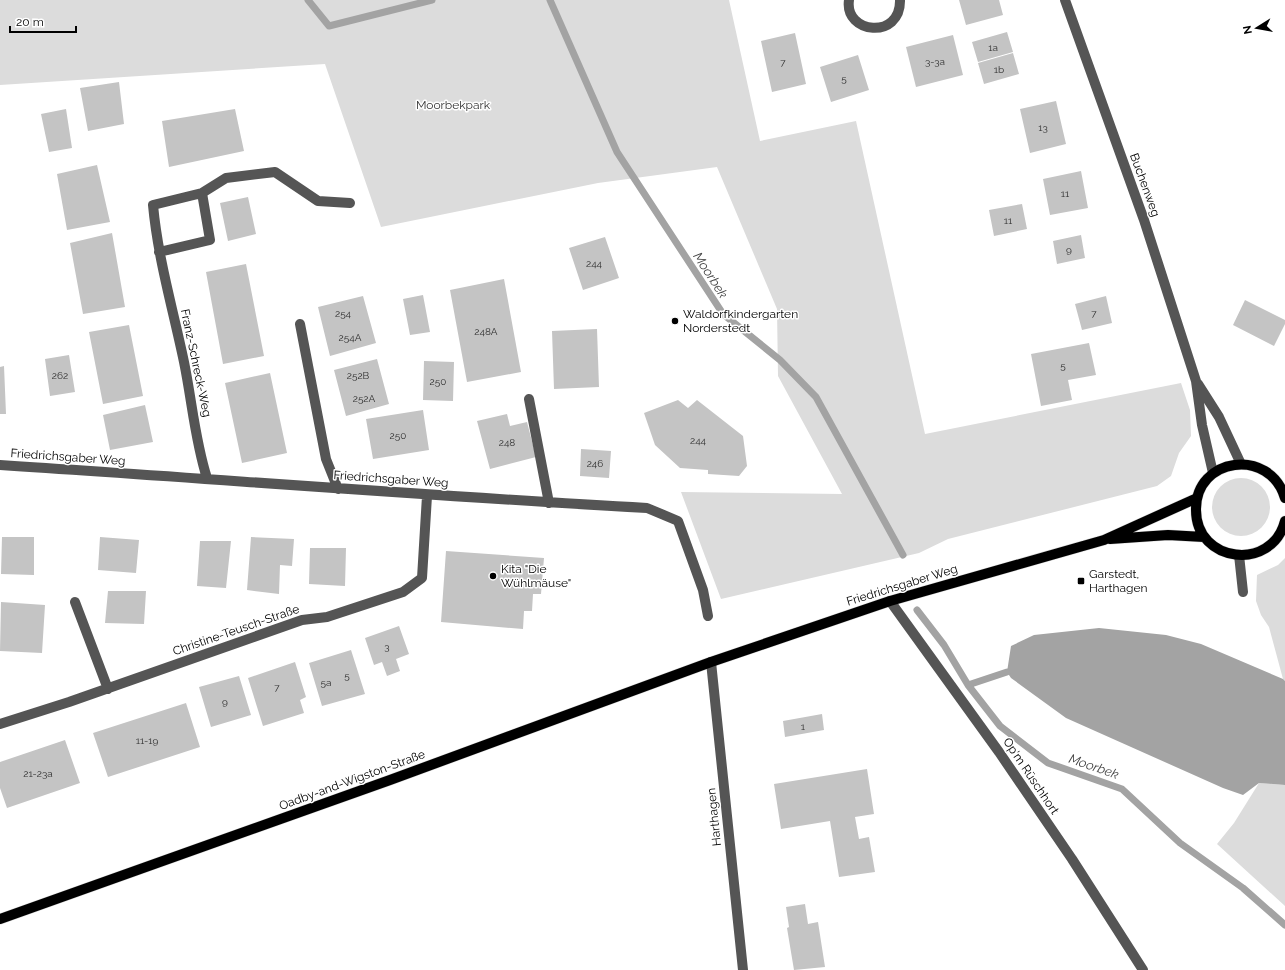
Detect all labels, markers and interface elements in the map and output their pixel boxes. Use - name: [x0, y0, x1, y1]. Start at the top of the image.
- scale bar: [10, 8, 76, 34]
- north arrow: [1237, 8, 1277, 48]
- text: 20 m: [16, 15, 44, 29]
- text: N: [1240, 24, 1255, 35]
- house number: 1a: [988, 42, 998, 53]
- house number: 3-3a: [925, 56, 945, 67]
- house number: 7: [780, 57, 786, 68]
- house number: 1b: [994, 64, 1004, 75]
- house number: 5: [841, 73, 847, 84]
- park label: Moorbekpark: [416, 98, 491, 112]
- house number: 13: [1038, 122, 1048, 133]
- street label: Buchenweg: [1127, 151, 1163, 219]
- house number: 11: [1061, 188, 1070, 199]
- house number: 11: [1004, 215, 1013, 226]
- house number: 9: [1066, 244, 1072, 255]
- water label: Moorbek: [690, 249, 731, 301]
- house number: 244: [586, 258, 603, 269]
- place label: Waldorfkindergarten Norderstedt: [683, 307, 798, 335]
- street label: Franz-Schreck-Weg: [178, 308, 214, 418]
- house number: 254: [335, 308, 352, 319]
- house number: 7: [1091, 308, 1097, 319]
- marker: Waldorfkindergarten Norderstedt: [670, 316, 680, 326]
- house number: 248A: [474, 326, 498, 337]
- house number: 254A: [339, 332, 362, 343]
- house number: 5: [1060, 360, 1066, 371]
- house number: 262: [52, 370, 68, 381]
- house number: 252B: [347, 370, 370, 381]
- house number: 250: [430, 376, 446, 387]
- house number: 252A: [353, 393, 376, 404]
- house number: 250: [390, 430, 406, 441]
- house number: 244: [690, 435, 707, 446]
- house number: 248: [499, 437, 515, 448]
- street label: Friedrichsgaber Weg: [10, 446, 126, 468]
- house number: 246: [587, 458, 603, 469]
- street label: Friedrichsgaber Weg: [333, 468, 449, 490]
- street label: Friedrichsgaber Weg: [845, 561, 959, 609]
- place label: Kita "Die Wühlmäuse": [501, 562, 571, 590]
- place label: Garstedt, Harthagen: [1089, 567, 1148, 595]
- marker: Kita "Die Wühlmäuse": [488, 571, 498, 581]
- marker: Garstedt, Harthagen: [1076, 576, 1086, 586]
- street label: Christine-Teusch-Straße: [171, 602, 301, 658]
- house number: 3: [384, 641, 390, 652]
- house number: 5: [344, 670, 350, 681]
- house number: 5a: [321, 677, 331, 688]
- house number: 7: [274, 682, 280, 693]
- house number: 9: [222, 696, 228, 707]
- house number: 1: [801, 721, 806, 732]
- house number: 11-19: [136, 735, 159, 746]
- street label: Op'm Rüschhort: [1000, 735, 1062, 817]
- street label: Oadby-and-Wigston-Straße: [277, 747, 427, 813]
- water label: Moorbek: [1067, 751, 1121, 782]
- house number: 21-23a: [23, 768, 53, 779]
- street label: Harthagen: [704, 787, 724, 847]

